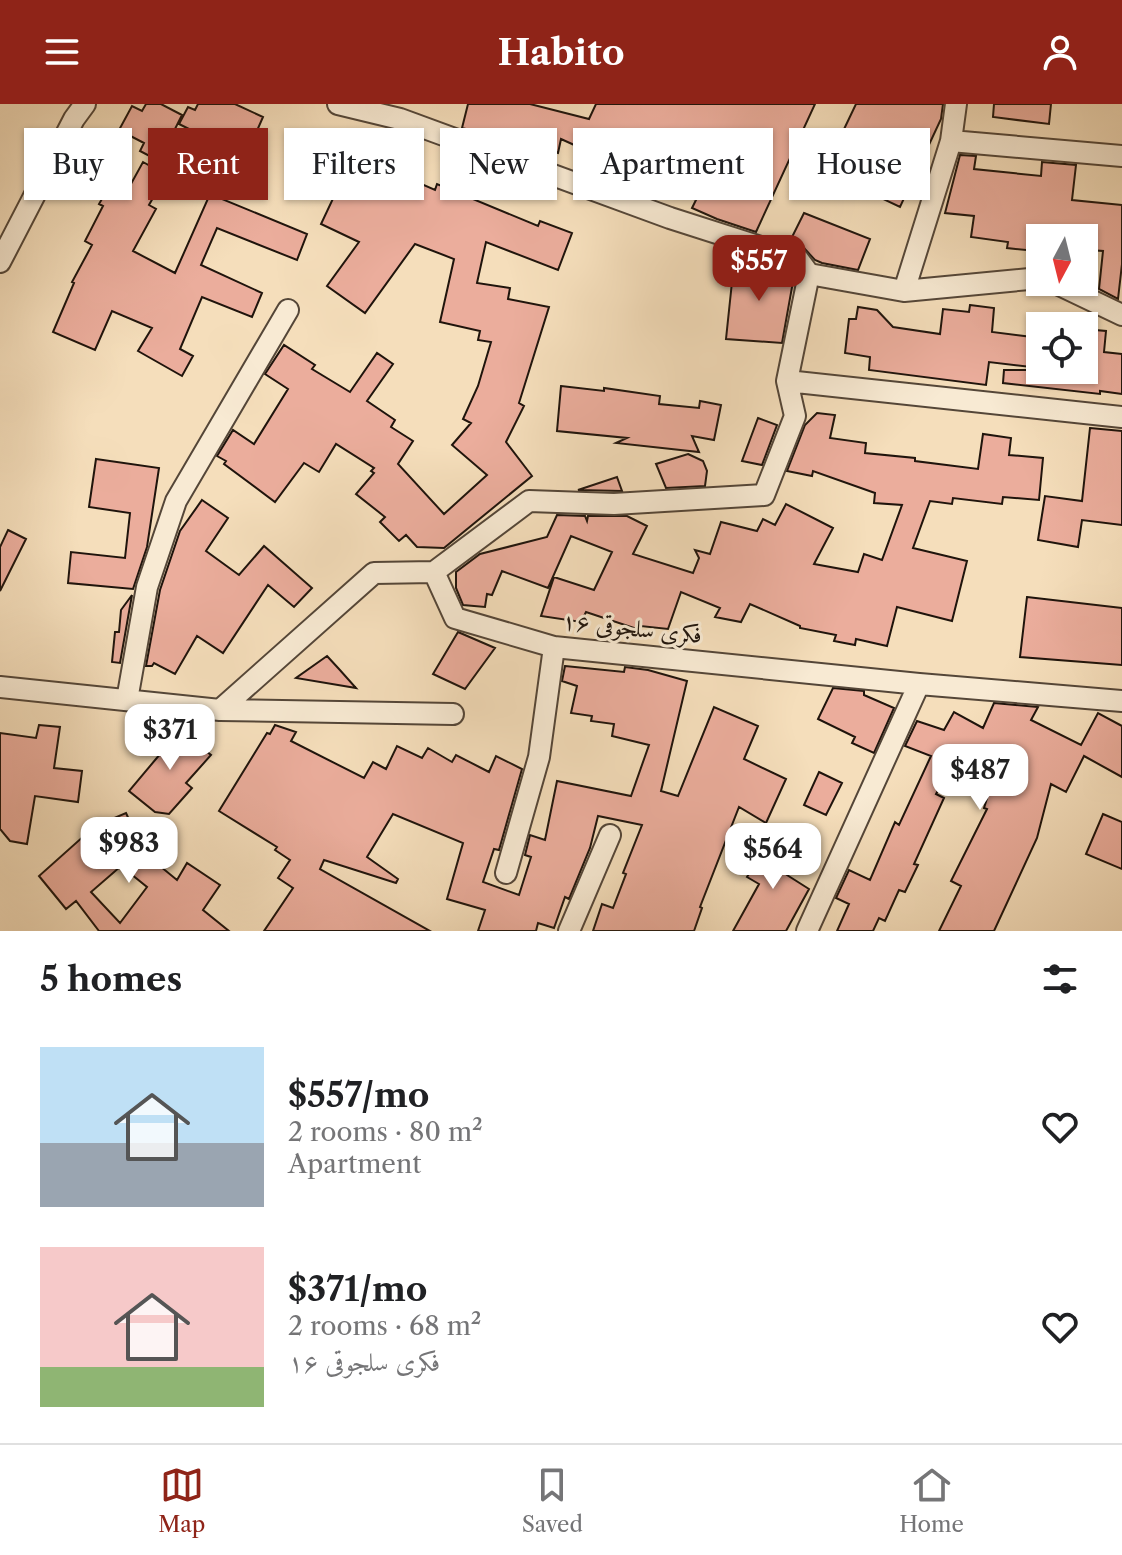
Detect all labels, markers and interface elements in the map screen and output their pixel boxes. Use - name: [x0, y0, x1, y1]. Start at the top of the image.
- icon: menu: [40, 30, 84, 74]
- text: Habito: [497, 30, 625, 74]
- icon: person: [1038, 30, 1082, 74]
- chip: Buy: [24, 128, 132, 200]
- chip: Rent: [148, 128, 268, 200]
- chip: Filters: [284, 128, 424, 200]
- chip: New: [440, 128, 557, 200]
- chip: Apartment: [573, 128, 773, 200]
- chip: House: [789, 128, 930, 200]
- north arrow: [1026, 224, 1098, 296]
- map controls: [1026, 224, 1098, 384]
- pin: $557: [712, 235, 806, 303]
- text: $557: [731, 245, 787, 277]
- button: locate: [1026, 312, 1098, 384]
- street label: فکری سلجوقی ۱۶: [561, 606, 703, 650]
- pin: $371: [123, 704, 217, 772]
- text: $371: [143, 714, 197, 746]
- pin: $487: [933, 744, 1027, 812]
- text: $487: [950, 754, 1010, 786]
- pin: $983: [82, 817, 176, 885]
- pin: $564: [726, 823, 820, 891]
- text: $983: [99, 827, 159, 859]
- text: $564: [743, 833, 803, 865]
- icon: filters: [1038, 957, 1082, 1001]
- text: 5 homes: [40, 958, 182, 1000]
- text: $557/mo: [288, 1074, 429, 1116]
- icon: home: [104, 1079, 200, 1175]
- icon: heart: [1038, 1105, 1082, 1149]
- text: 2 rooms · 80 m²: [288, 1116, 483, 1148]
- text: Apartment: [288, 1148, 421, 1180]
- text: $371/mo: [288, 1268, 427, 1310]
- icon: home: [104, 1279, 200, 1375]
- icon: heart: [1038, 1305, 1082, 1349]
- text: 2 rooms · 68 m²: [288, 1310, 481, 1342]
- text: فکری سلجوقی ۱۶: [288, 1346, 440, 1378]
- tab: Map: [158, 1463, 205, 1538]
- tab: Saved: [522, 1463, 583, 1538]
- tab: Home: [899, 1463, 964, 1538]

